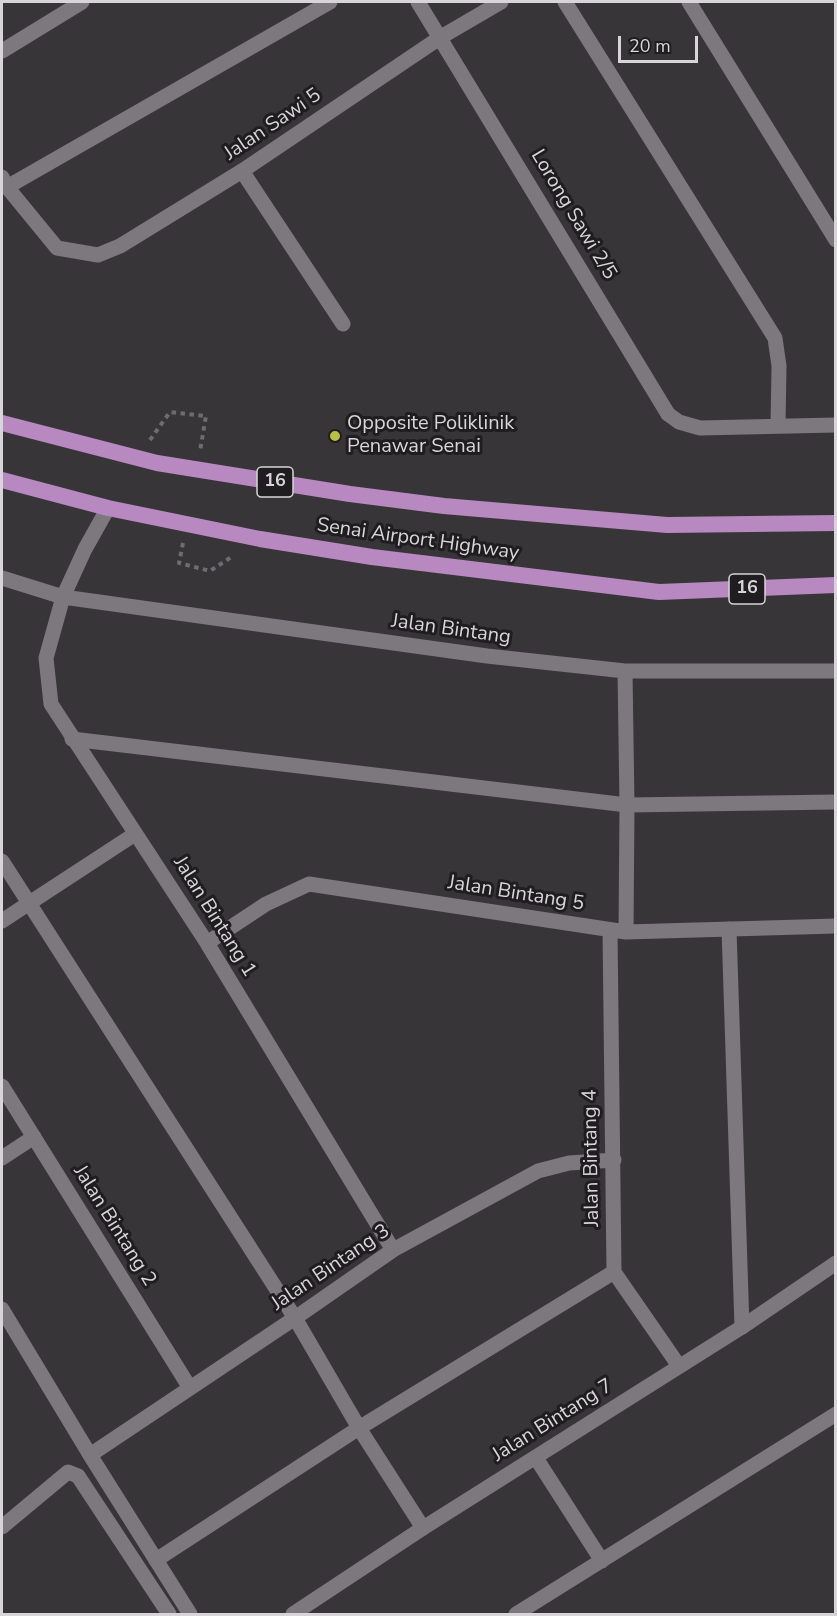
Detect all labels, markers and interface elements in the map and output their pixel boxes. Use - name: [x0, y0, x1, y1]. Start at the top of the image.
- scale bar: [621, 24, 700, 62]
- text: 20 m: [629, 34, 671, 58]
- street label: Jalan Sawi 5: [220, 84, 326, 166]
- street label: Lorong Sawi 2/5: [525, 146, 621, 284]
- place label: Opposite Poliklinik Penawar Senai: [347, 412, 514, 459]
- marker: Opposite Poliklinik Penawar Senai: [328, 429, 342, 443]
- road number: 16: [257, 467, 293, 497]
- street label: Senai Airport Highway: [315, 514, 521, 566]
- road number: 16: [729, 574, 765, 604]
- street label: Jalan Bintang: [390, 610, 512, 650]
- street label: Jalan Bintang 1: [167, 852, 261, 982]
- street label: Jalan Bintang 5: [446, 871, 586, 917]
- street label: Jalan Bintang 4: [579, 1089, 605, 1227]
- street label: Jalan Bintang 2: [67, 1161, 161, 1291]
- street label: Jalan Bintang 3: [267, 1220, 395, 1316]
- street label: Jalan Bintang 7: [488, 1374, 618, 1468]

